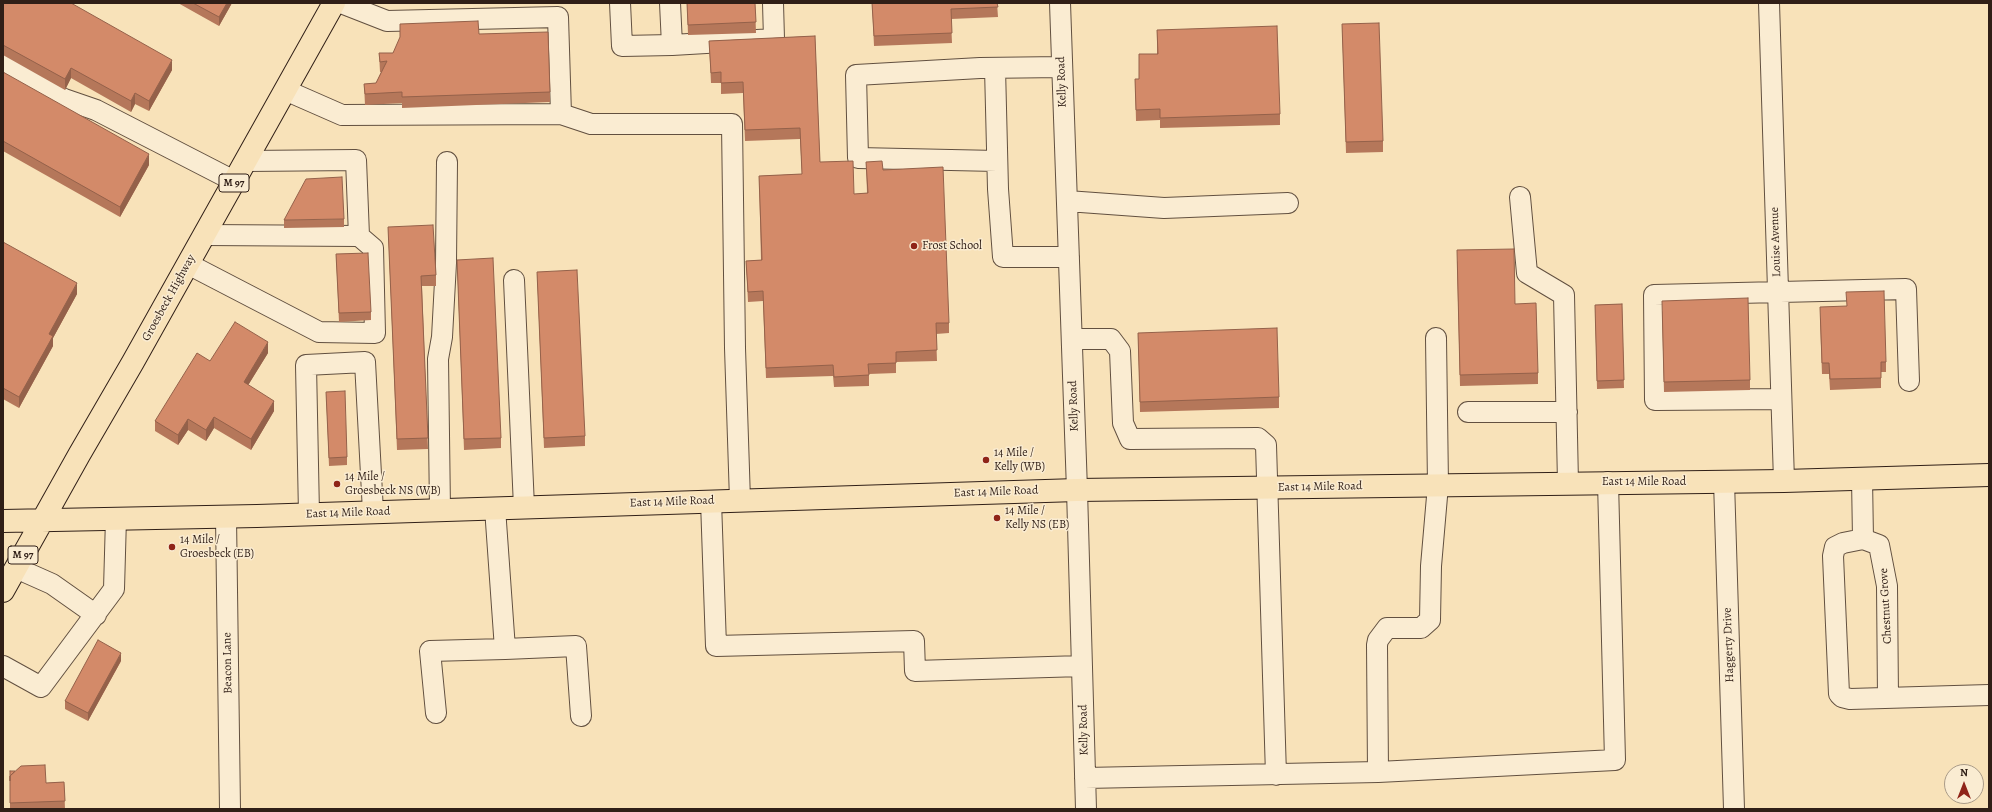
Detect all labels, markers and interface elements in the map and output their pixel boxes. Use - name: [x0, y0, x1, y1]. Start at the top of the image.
- street label: Kelly Road: [1054, 56, 1070, 108]
- road number: M 97: [219, 174, 249, 192]
- street label: Louise Avenue: [1768, 207, 1784, 277]
- place label: Frost School: [922, 239, 982, 253]
- marker: Frost School: [909, 241, 919, 251]
- street label: Groesbeck Highway: [139, 252, 199, 344]
- street label: Kelly Road: [1066, 380, 1082, 432]
- place label: 14 Mile / Kelly (WB): [994, 446, 1045, 474]
- marker: 14 Mile / Kelly (WB): [981, 455, 991, 465]
- place label: 14 Mile / Groesbeck NS (WB): [345, 470, 441, 498]
- street label: East 14 Mile Road: [1602, 475, 1686, 489]
- marker: 14 Mile / Groesbeck NS (WB): [332, 479, 342, 489]
- street label: East 14 Mile Road: [1278, 479, 1362, 495]
- street label: East 14 Mile Road: [953, 483, 1039, 501]
- street label: East 14 Mile Road: [629, 493, 715, 511]
- street label: East 14 Mile Road: [305, 504, 391, 522]
- place label: 14 Mile / Kelly NS (EB): [1005, 504, 1069, 532]
- marker: 14 Mile / Kelly NS (EB): [992, 513, 1002, 523]
- place label: 14 Mile / Groesbeck (EB): [180, 533, 254, 561]
- marker: 14 Mile / Groesbeck (EB): [167, 542, 177, 552]
- road number: M 97: [8, 546, 38, 564]
- street label: Chestnut Grove: [1877, 568, 1895, 644]
- street label: Haggerty Drive: [1720, 607, 1738, 683]
- street label: Beacon Lane: [220, 632, 236, 694]
- street label: Kelly Road: [1076, 704, 1092, 756]
- north arrow: [1944, 764, 1984, 804]
- text: N: [1960, 765, 1968, 780]

